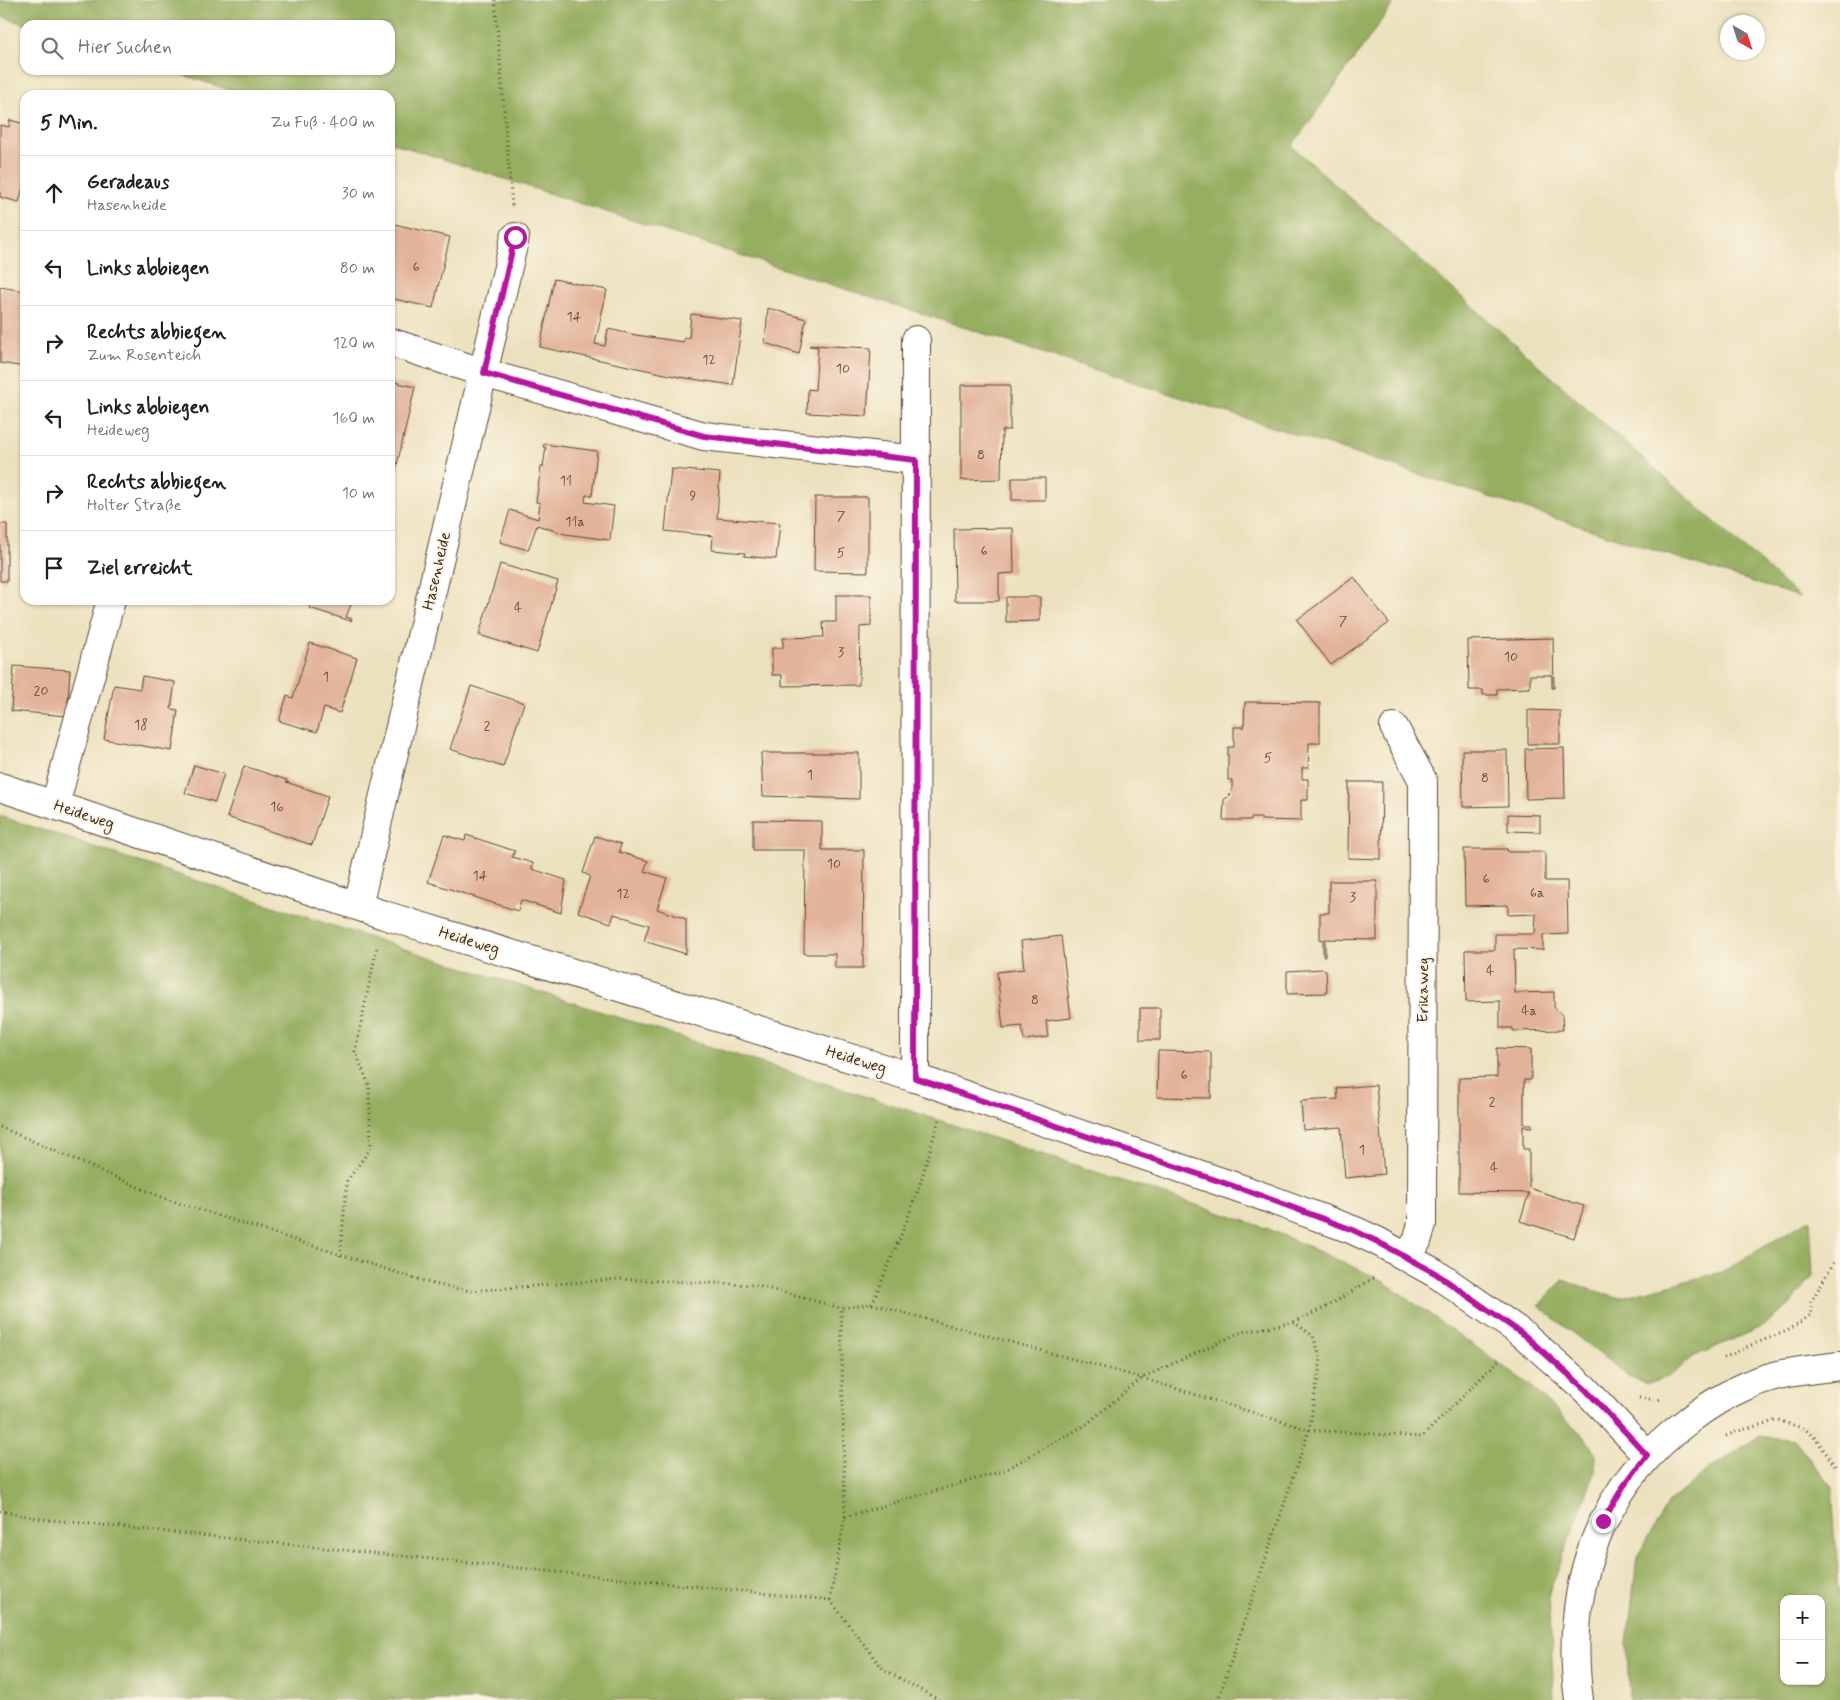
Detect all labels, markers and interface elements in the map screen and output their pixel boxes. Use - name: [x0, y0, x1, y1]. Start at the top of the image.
- north arrow: [1720, 15, 1765, 60]
- search box: [20, 20, 395, 75]
- icon: search: [38, 34, 66, 62]
- text: Hier suchen: [78, 35, 172, 60]
- text: 5 Min.: [40, 109, 98, 137]
- text: Zu Fuß · 400 m: [271, 112, 375, 133]
- text: Geradeaus: [87, 170, 169, 195]
- icon: ahead: [40, 179, 68, 207]
- text: 30 m: [342, 183, 375, 204]
- text: Hasenheide: [87, 195, 167, 216]
- route start: [504, 226, 527, 249]
- icon: left: [40, 254, 68, 282]
- text: Links abbiegen: [87, 256, 209, 281]
- text: 80 m: [340, 258, 375, 279]
- house number: 6: [412, 258, 420, 276]
- house number: 14: [567, 308, 582, 326]
- text: Rechts abbiegen: [87, 320, 226, 345]
- icon: right: [40, 329, 68, 357]
- text: 120 m: [333, 333, 375, 354]
- text: Zum Rosenteich: [87, 345, 201, 366]
- house number: 12: [702, 351, 716, 369]
- house number: 10: [836, 360, 850, 378]
- text: Links abbiegen: [87, 395, 209, 420]
- icon: left: [40, 404, 68, 432]
- text: 160 m: [332, 408, 375, 429]
- text: Heideweg: [87, 420, 150, 441]
- house number: 8: [977, 446, 985, 464]
- text: Rechts abbiegen: [87, 470, 226, 495]
- house number: 11: [560, 472, 572, 490]
- icon: right: [40, 479, 68, 507]
- text: 10 m: [342, 483, 375, 504]
- house number: 9: [690, 487, 697, 505]
- text: Holter Straße: [87, 495, 181, 516]
- house number: 7: [837, 507, 846, 525]
- house number: 11a: [565, 513, 585, 531]
- street label: Hasenheide: [418, 530, 456, 612]
- house number: 6: [980, 542, 988, 560]
- house number: 5: [837, 544, 845, 562]
- icon: arrive: [40, 554, 68, 582]
- text: Ziel erreicht: [87, 556, 192, 581]
- house number: 4: [514, 599, 522, 617]
- house number: 7: [1339, 612, 1348, 630]
- house number: 3: [838, 643, 844, 661]
- house number: 10: [1504, 648, 1518, 666]
- house number: 1: [323, 668, 329, 686]
- house number: 20: [34, 682, 48, 700]
- house number: 18: [134, 716, 148, 734]
- house number: 2: [484, 717, 491, 735]
- house number: 5: [1264, 749, 1272, 767]
- house number: 1: [807, 766, 813, 784]
- house number: 8: [1481, 769, 1489, 787]
- street label: Heideweg: [51, 795, 117, 836]
- house number: 16: [270, 798, 284, 816]
- house number: 10: [827, 855, 841, 873]
- house number: 14: [473, 867, 488, 885]
- house number: 6: [1482, 870, 1490, 888]
- house number: 6a: [1530, 884, 1544, 902]
- house number: 12: [616, 885, 630, 903]
- house number: 3: [1350, 888, 1356, 906]
- street label: Heideweg: [436, 922, 502, 961]
- street label: Erikaweg: [1413, 957, 1434, 1023]
- house number: 4: [1486, 962, 1494, 980]
- house number: 8: [1031, 991, 1039, 1009]
- house number: 4a: [1521, 1002, 1537, 1020]
- street label: Heideweg: [823, 1041, 889, 1080]
- house number: 6: [1180, 1066, 1188, 1084]
- house number: 2: [1489, 1093, 1496, 1111]
- house number: 1: [1359, 1141, 1365, 1159]
- house number: 4: [1490, 1159, 1498, 1177]
- route end: [1592, 1510, 1615, 1533]
- map controls: [1780, 1595, 1825, 1685]
- button: +: [1780, 1595, 1825, 1640]
- button: −: [1780, 1640, 1825, 1685]

